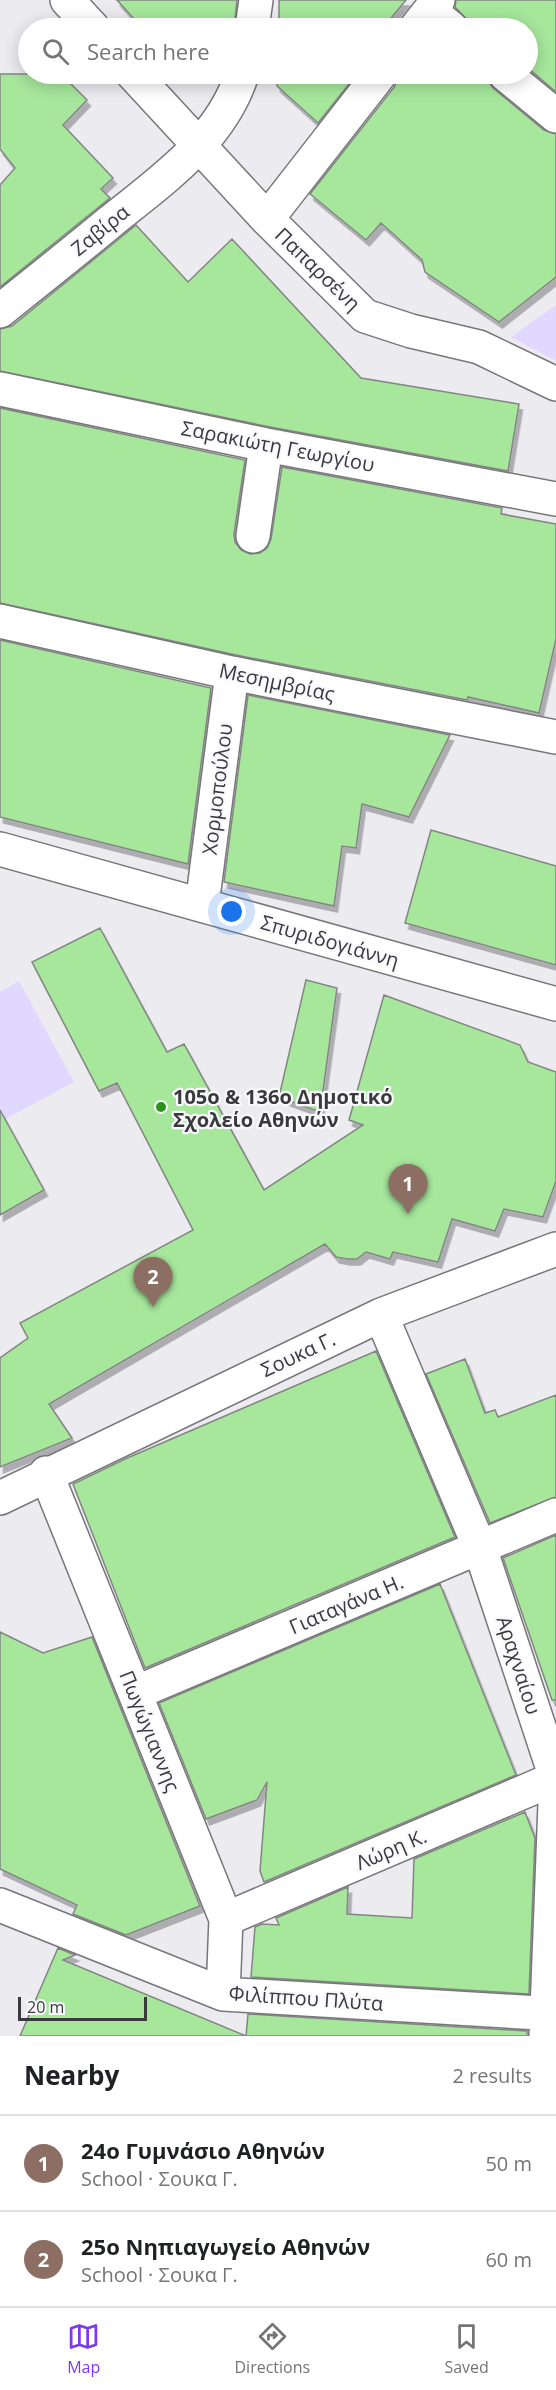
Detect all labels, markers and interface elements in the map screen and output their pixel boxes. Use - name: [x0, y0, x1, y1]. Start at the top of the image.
- search box: [18, 18, 538, 84]
- icon: search: [39, 35, 72, 68]
- text: Search here: [87, 36, 210, 66]
- street label: Ζαβίρα: [65, 198, 135, 262]
- street label: Παπαρσένη: [269, 221, 367, 317]
- street label: Σαρακιώτη Γεωργίου: [179, 414, 377, 478]
- street label: Μεσημβρίας: [217, 657, 338, 708]
- street label: Χορμοπούλου: [196, 722, 238, 856]
- your location: [217, 897, 246, 926]
- street label: Σπυριδογιάννη: [258, 908, 402, 974]
- place label: 105ο & 136ο Δημοτικό Σχολείο Αθηνών: [173, 1083, 393, 1133]
- marker: 105ο & 136ο Δημοτικό Σχολείο Αθηνών: [154, 1100, 168, 1114]
- pin: 1: [388, 1164, 428, 1214]
- pin: 2: [134, 1258, 172, 1307]
- street label: Σουκα Γ.: [256, 1325, 340, 1383]
- street label: Γιαταγάνα Η.: [285, 1568, 407, 1640]
- street label: Αραχναίου: [490, 1612, 548, 1718]
- street label: Πωγώγιαννης: [113, 1666, 187, 1796]
- street label: Λώρη Κ.: [351, 1822, 431, 1876]
- street label: Φιλίππου Πλύτα: [228, 1979, 384, 2017]
- scale bar: [18, 1994, 147, 2022]
- text: 20 m: [27, 1996, 64, 2018]
- text: Nearby: [24, 2057, 119, 2093]
- text: 2 results: [452, 2062, 532, 2089]
- text: 24ο Γυμνάσιο Αθηνών: [81, 2135, 325, 2165]
- text: 1: [38, 2150, 49, 2177]
- text: 50 m: [485, 2150, 532, 2177]
- text: School · Σουκα Γ.: [81, 2165, 238, 2192]
- text: 25ο Νηπιαγωγείο Αθηνών: [81, 2231, 370, 2261]
- text: 2: [38, 2246, 49, 2273]
- text: 60 m: [485, 2246, 532, 2273]
- text: School · Σουκα Γ.: [81, 2261, 238, 2288]
- tab: Map: [67, 2320, 100, 2378]
- tab: Directions: [235, 2320, 310, 2378]
- tab: Saved: [444, 2320, 489, 2378]

